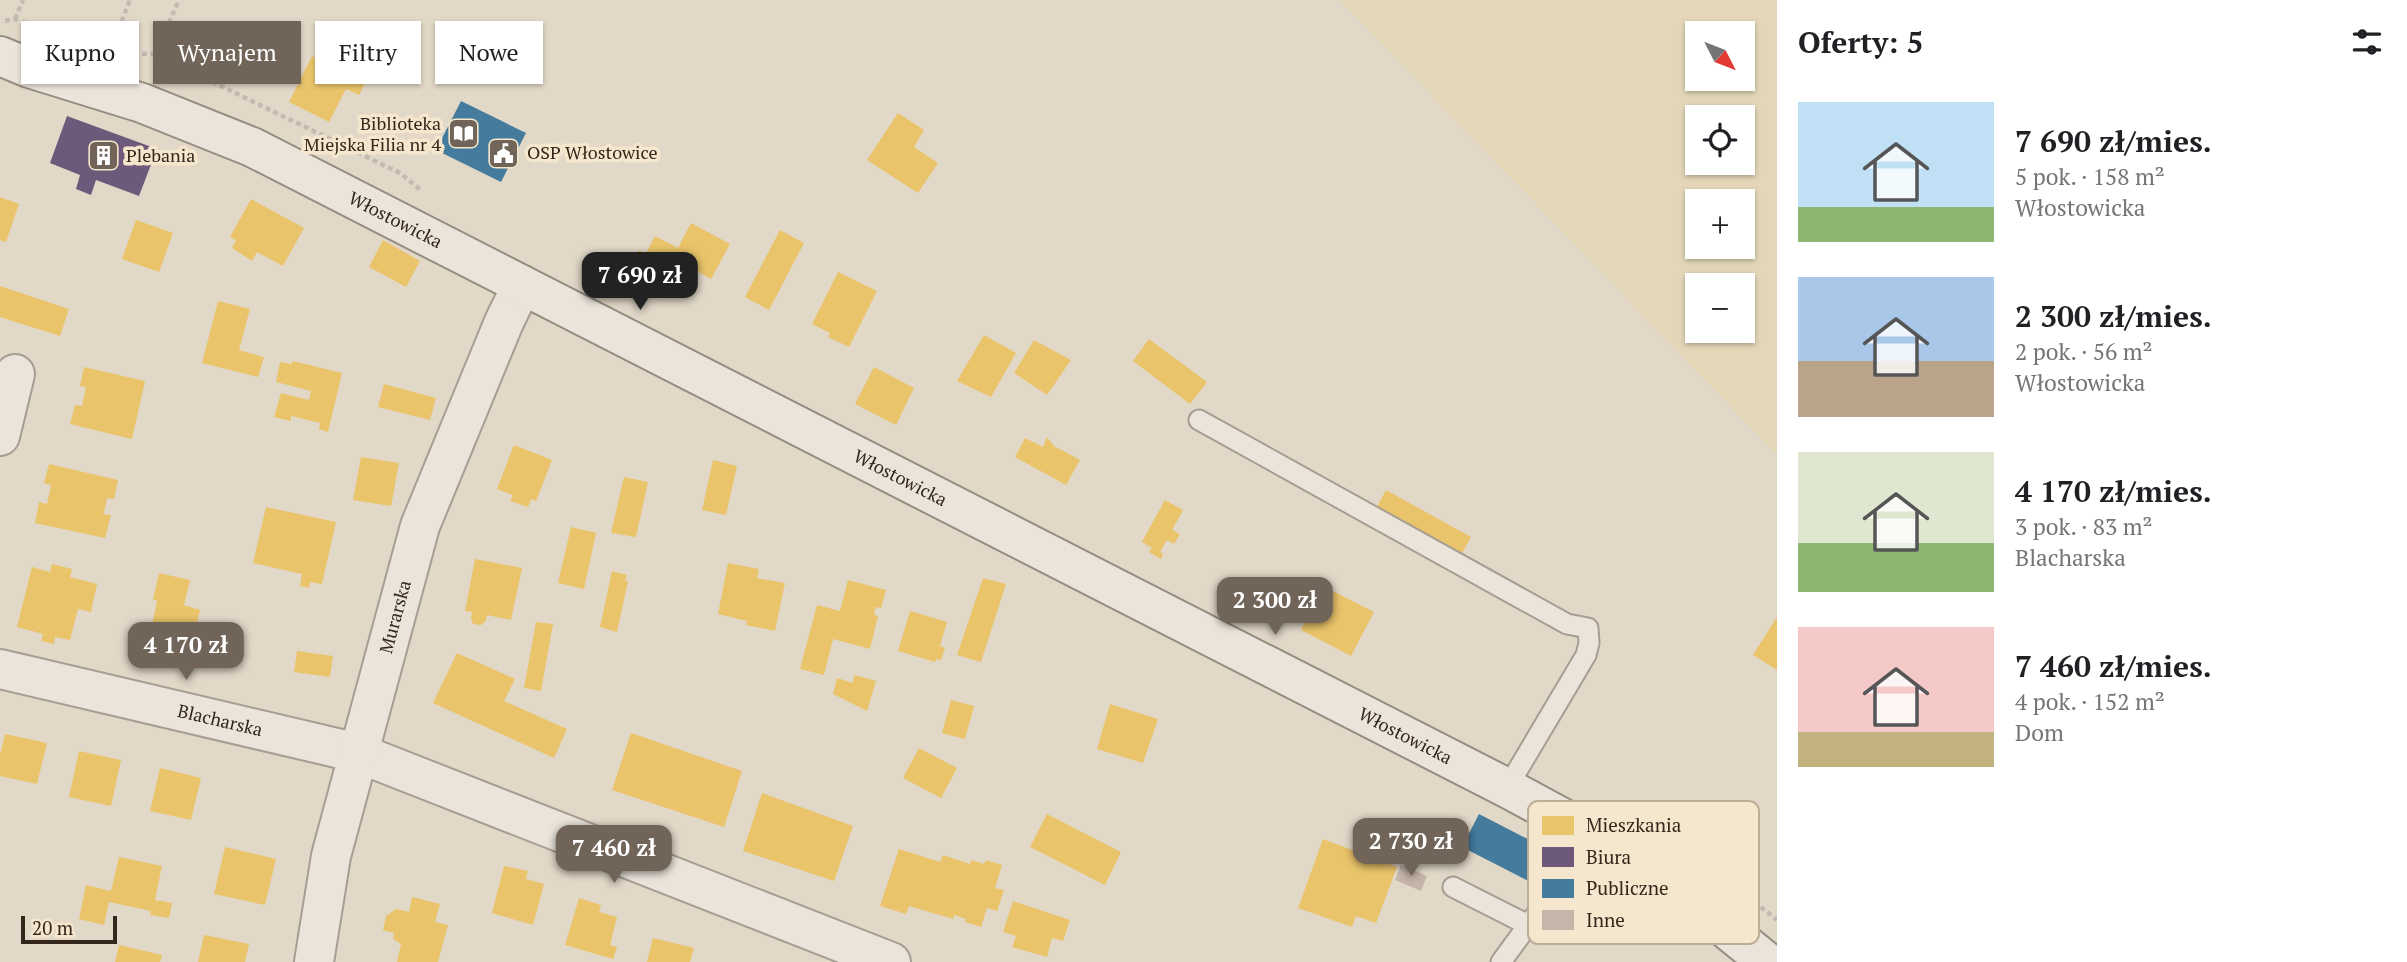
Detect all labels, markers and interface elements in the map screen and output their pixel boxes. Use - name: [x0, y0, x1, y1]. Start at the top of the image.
- chip: Kupno: [21, 21, 139, 84]
- chip: Wynajem: [153, 21, 301, 84]
- chip: Filtry: [315, 21, 421, 84]
- chip: Nowe: [435, 21, 543, 84]
- north arrow: [1685, 21, 1755, 91]
- map controls: [1685, 21, 1755, 343]
- text: Oferty: 5: [1798, 22, 1923, 62]
- icon: filters: [2348, 23, 2386, 61]
- button: locate: [1685, 105, 1755, 175]
- place label: Biblioteka Miejska Filia nr 4: [304, 111, 441, 156]
- library icon: Biblioteka Miejska Filia nr 4: [447, 117, 481, 151]
- text: 7 690 zł/mies.: [2015, 121, 2212, 161]
- icon: home: [1854, 130, 1938, 214]
- public building icon: OSP Włostowice: [487, 136, 521, 170]
- building icon: Plebania: [86, 139, 120, 173]
- place label: OSP Włostowice: [527, 140, 658, 164]
- place label: Plebania: [126, 143, 195, 167]
- text: 5 pok. · 158 m²: [2015, 161, 2165, 192]
- street label: Włostowicka: [345, 185, 447, 253]
- button: +: [1685, 189, 1755, 259]
- text: Włostowicka: [2015, 192, 2145, 223]
- pin: 7 690 zł: [568, 252, 712, 312]
- text: 7 690 zł: [598, 259, 682, 290]
- button: −: [1685, 273, 1755, 343]
- text: 2 300 zł/mies.: [2015, 296, 2212, 336]
- icon: home: [1854, 305, 1938, 389]
- text: 2 pok. · 56 m²: [2015, 336, 2153, 367]
- text: Włostowicka: [2015, 367, 2145, 398]
- street label: Włostowicka: [850, 443, 952, 511]
- text: 4 170 zł/mies.: [2015, 471, 2212, 511]
- icon: home: [1854, 480, 1938, 564]
- text: 3 pok. · 83 m²: [2015, 511, 2153, 542]
- text: Blacharska: [2015, 542, 2126, 573]
- street label: Murarska: [373, 577, 416, 656]
- pin: 2 300 zł: [1203, 578, 1347, 637]
- text: 2 300 zł: [1233, 584, 1317, 615]
- pin: 4 170 zł: [114, 622, 258, 682]
- text: 4 170 zł: [144, 629, 228, 660]
- text: 7 460 zł/mies.: [2015, 646, 2212, 686]
- icon: home: [1854, 655, 1938, 739]
- text: 4 pok. · 152 m²: [2015, 686, 2165, 717]
- street label: Blacharska: [175, 698, 265, 741]
- street label: Włostowicka: [1355, 701, 1457, 769]
- text: Dom: [2015, 717, 2064, 748]
- legend: [1528, 801, 1759, 944]
- text: Mieszkania: [1586, 812, 1682, 837]
- pin: 2 730 zł: [1339, 818, 1483, 878]
- text: 2 730 zł: [1369, 825, 1453, 856]
- pin: 7 460 zł: [542, 826, 686, 885]
- text: 7 460 zł: [572, 832, 656, 863]
- text: Biura: [1586, 844, 1632, 869]
- text: Publiczne: [1586, 875, 1669, 900]
- text: Inne: [1586, 907, 1625, 932]
- scale bar: [21, 913, 117, 945]
- text: 20 m: [32, 915, 73, 940]

